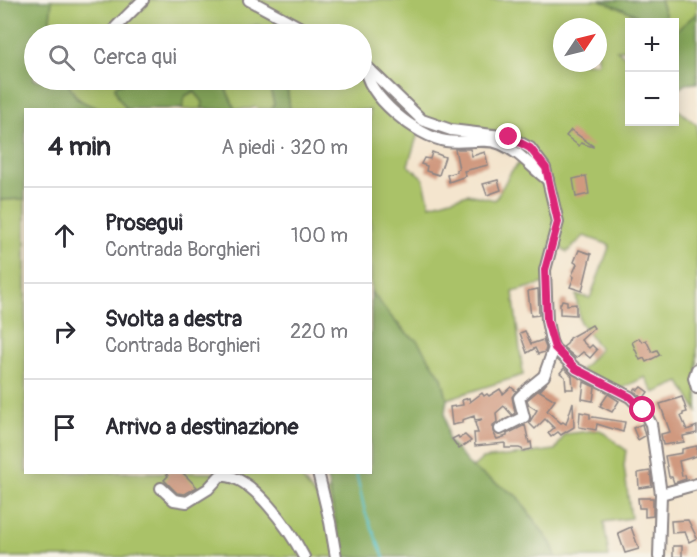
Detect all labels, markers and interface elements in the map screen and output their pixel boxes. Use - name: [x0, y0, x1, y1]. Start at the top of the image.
- north arrow: [553, 18, 607, 72]
- map controls: [625, 18, 679, 126]
- button: +: [625, 18, 679, 72]
- search box: [24, 24, 372, 90]
- icon: search: [45, 41, 78, 74]
- text: Cerca qui: [93, 43, 177, 71]
- button: −: [625, 72, 679, 126]
- route end: [495, 123, 521, 149]
- text: 4 min: [48, 131, 111, 163]
- text: A piedi · 320 m: [221, 135, 348, 160]
- text: Prosegui: [105, 209, 183, 237]
- icon: ahead: [48, 219, 81, 252]
- text: 100 m: [291, 223, 348, 248]
- text: Contrada Borghieri: [105, 237, 260, 262]
- text: Svolta a destra: [105, 305, 242, 333]
- icon: right: [48, 315, 81, 348]
- text: 220 m: [290, 319, 348, 344]
- text: Contrada Borghieri: [105, 333, 260, 358]
- route start: [629, 396, 655, 422]
- icon: arrive: [48, 411, 81, 444]
- text: Arrivo a destinazione: [105, 413, 298, 441]

